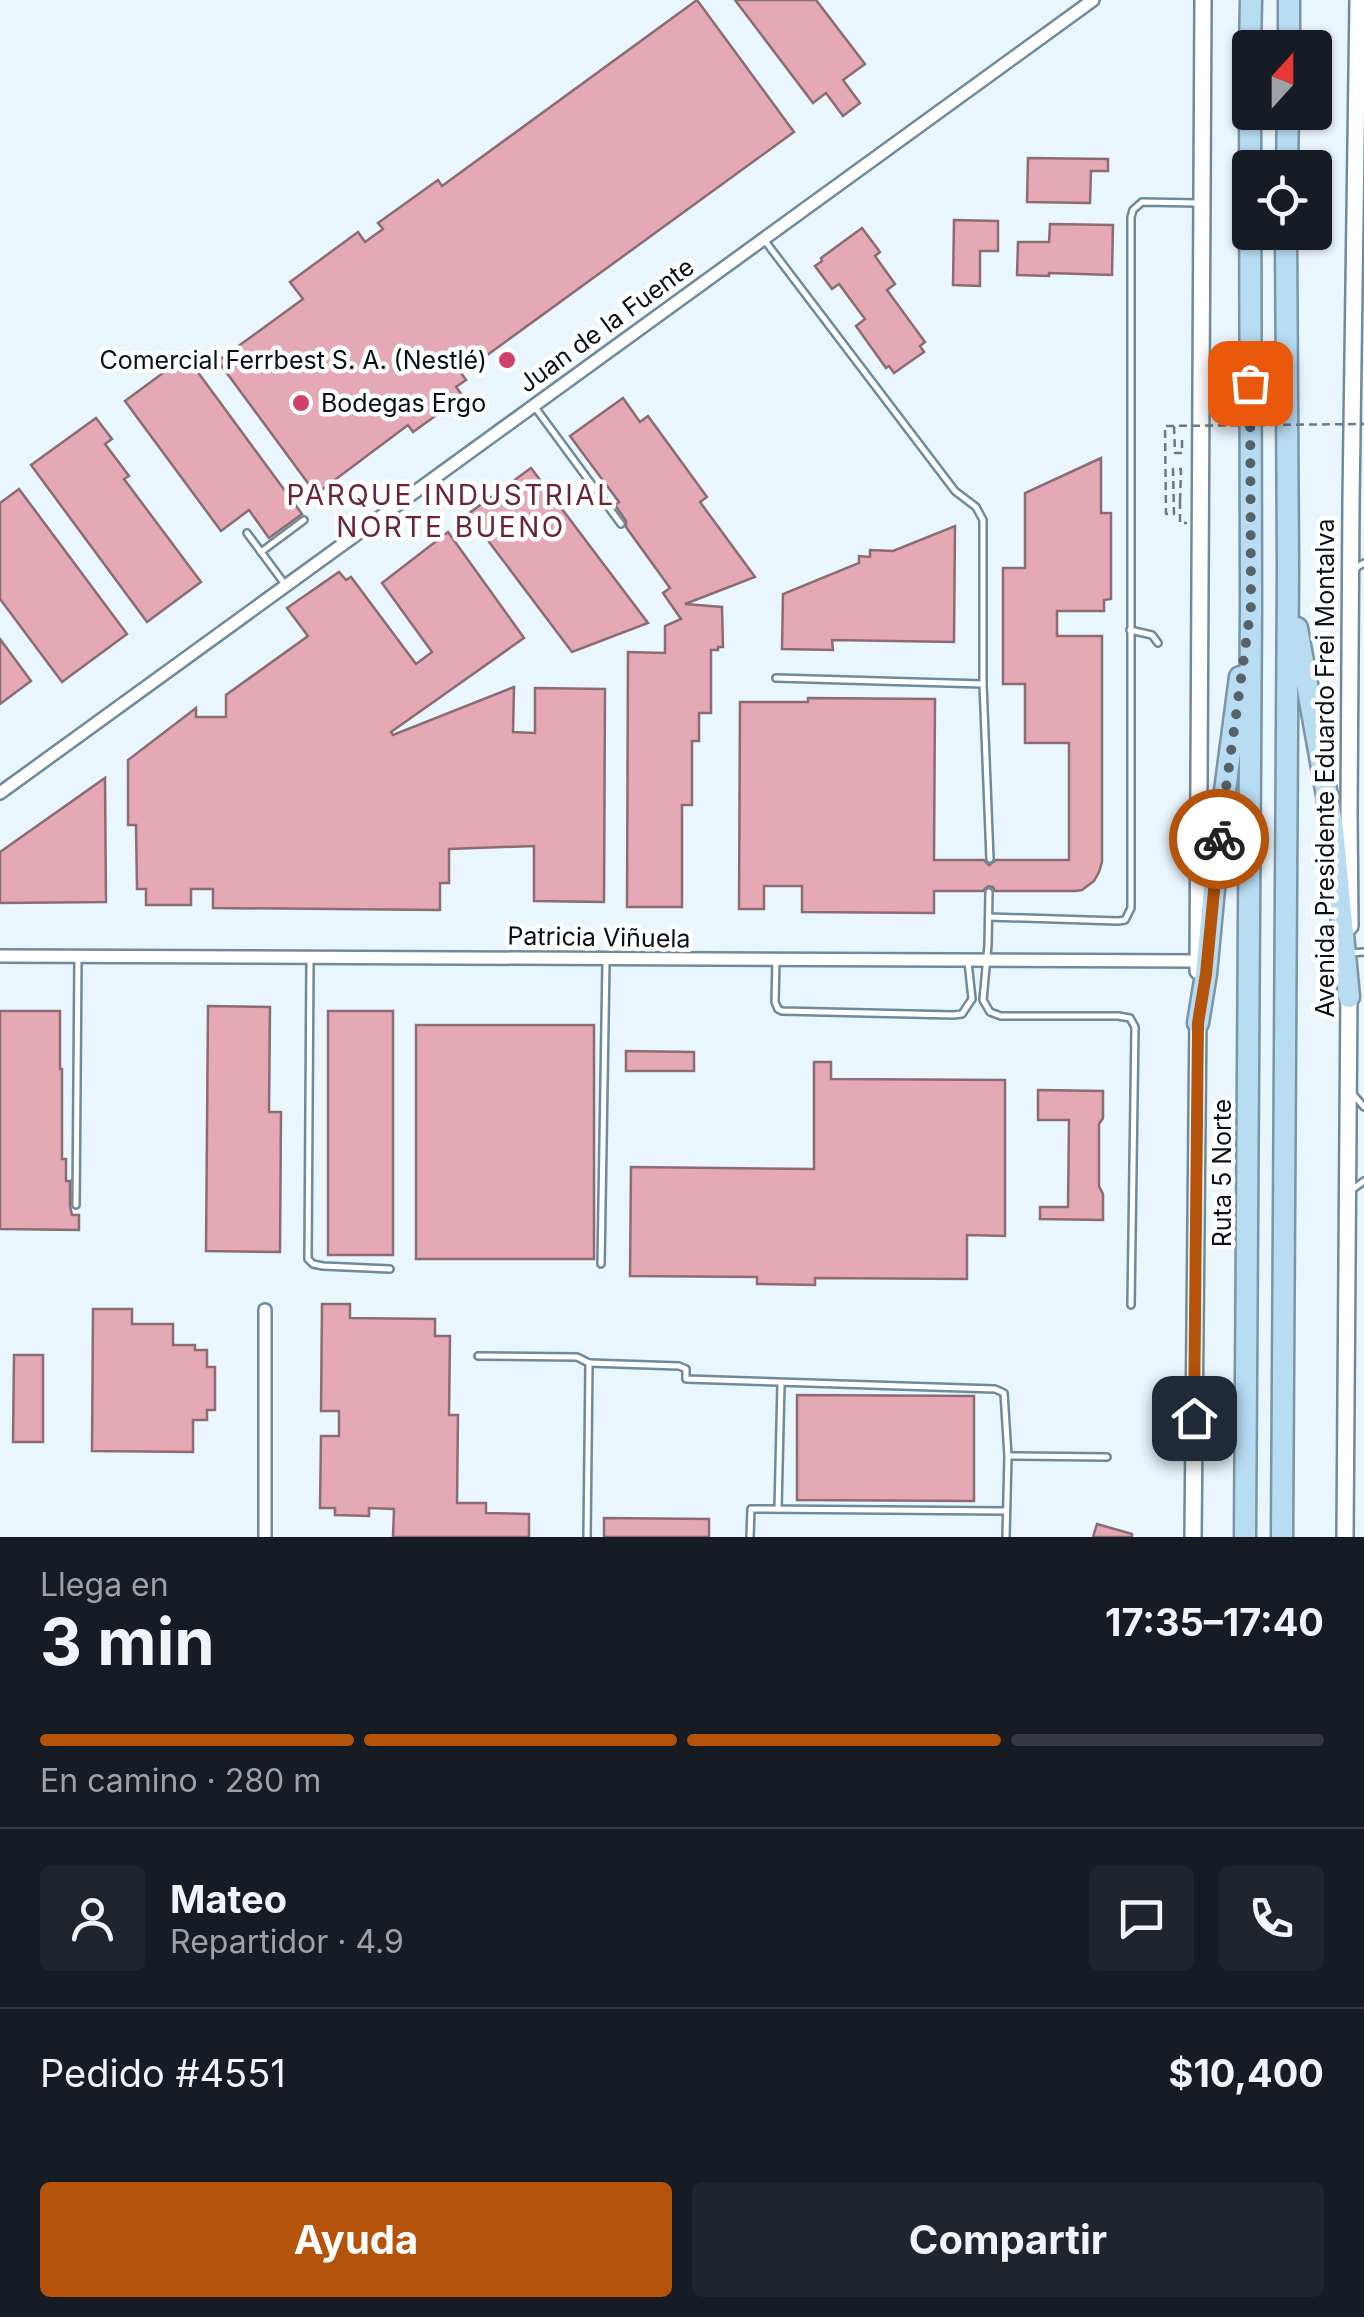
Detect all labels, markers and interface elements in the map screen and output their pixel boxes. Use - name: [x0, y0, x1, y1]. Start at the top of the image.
- north arrow: [1232, 30, 1332, 130]
- map controls: [1232, 30, 1332, 250]
- button: locate: [1232, 150, 1332, 250]
- street label: Juan de la Fuente: [512, 251, 700, 399]
- pin: [1208, 341, 1293, 426]
- place label: Comercial Ferrbest S. A. (Nestlé): [99, 345, 487, 375]
- marker: Comercial Ferrbest S. A. (Nestlé): [496, 349, 518, 371]
- icon: bag: [1223, 356, 1278, 411]
- place label: Bodegas Ergo: [321, 388, 486, 418]
- marker: Bodegas Ergo: [290, 392, 312, 414]
- district label: PARQUE INDUSTRIAL NORTE BUENO: [287, 478, 616, 544]
- street label: Avenida Presidente Eduardo Frei Montalva: [1310, 519, 1340, 1017]
- courier: [1169, 789, 1269, 889]
- icon: bike: [1192, 812, 1247, 867]
- street label: Patricia Viñuela: [507, 920, 691, 954]
- street label: Ruta 5 Norte: [1207, 1099, 1237, 1247]
- pin: [1152, 1376, 1237, 1461]
- icon: home: [1167, 1391, 1222, 1446]
- text: Llega en: [40, 1565, 169, 1604]
- text: 17:35–17:40: [1105, 1599, 1324, 1645]
- text: 3 min: [40, 1602, 215, 1681]
- text: En camino · 280 m: [40, 1761, 321, 1800]
- button: person: [40, 1866, 145, 1971]
- button: chat: [1089, 1866, 1194, 1971]
- button: phone: [1219, 1866, 1324, 1971]
- text: Mateo: [170, 1876, 287, 1922]
- text: Repartidor · 4.9: [170, 1922, 404, 1961]
- text: Pedido #4551: [40, 2050, 286, 2096]
- text: $10,400: [1169, 2050, 1324, 2096]
- button: Ayuda: [40, 2182, 672, 2297]
- button: Compartir: [692, 2182, 1324, 2297]

